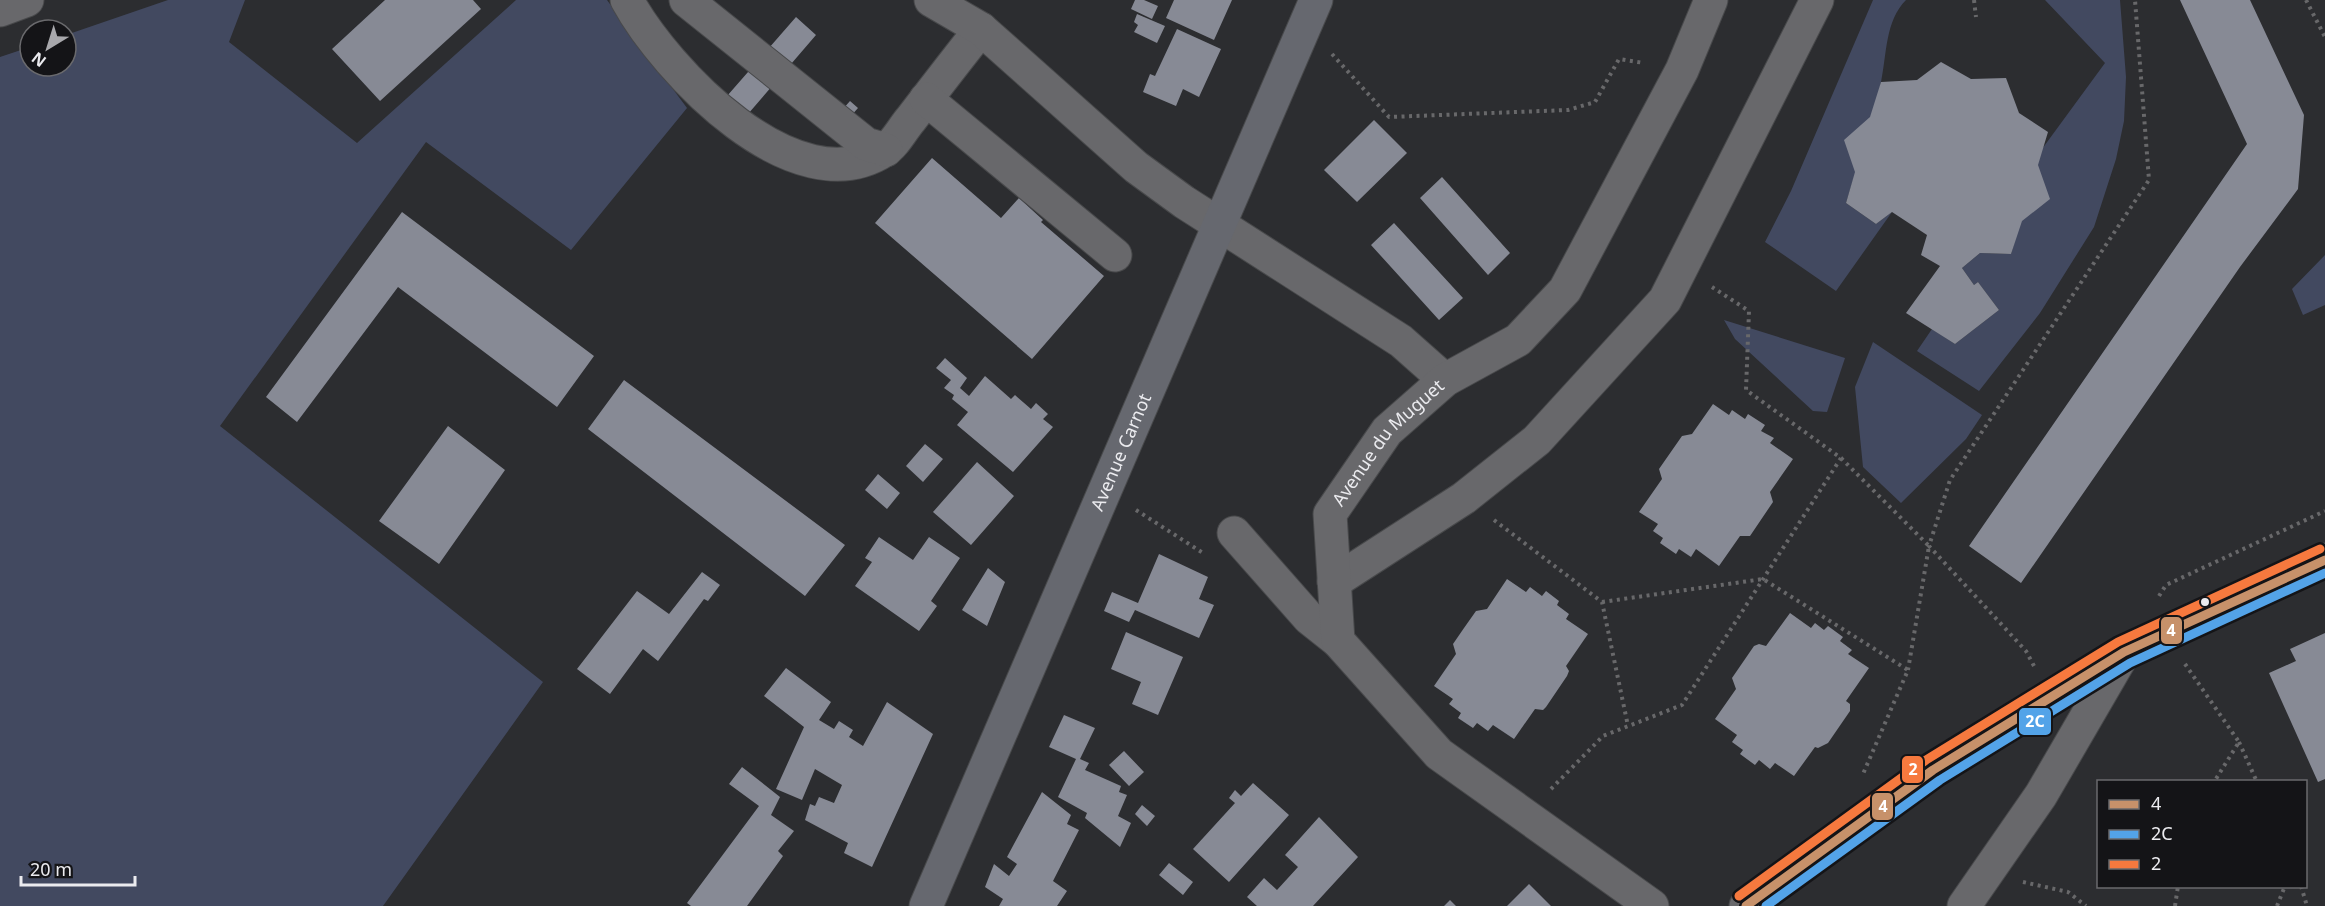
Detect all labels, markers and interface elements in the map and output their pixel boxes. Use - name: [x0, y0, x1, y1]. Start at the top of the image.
- north arrow: [18, 18, 78, 78]
- text: N: [27, 47, 51, 72]
- street label: Avenue du Muguet: [1326, 373, 1449, 510]
- street label: Avenue Carnot: [1085, 389, 1156, 514]
- unlabelled marker: [2199, 596, 2211, 608]
- line badge: 4: [2160, 616, 2183, 645]
- text: 4: [2166, 619, 2176, 641]
- line badge: 2C: [2018, 707, 2052, 736]
- text: 2C: [2025, 710, 2045, 732]
- line badge: 2: [1901, 755, 1924, 784]
- text: 2: [1908, 758, 1918, 780]
- legend: [2097, 780, 2307, 888]
- text: 4: [2151, 791, 2161, 815]
- line badge: 4: [1871, 792, 1894, 821]
- text: 4: [1878, 795, 1888, 817]
- text: 2C: [2151, 821, 2173, 845]
- scale bar: [21, 849, 135, 887]
- text: 2: [2151, 851, 2161, 875]
- text: 20 m: [30, 857, 72, 881]

